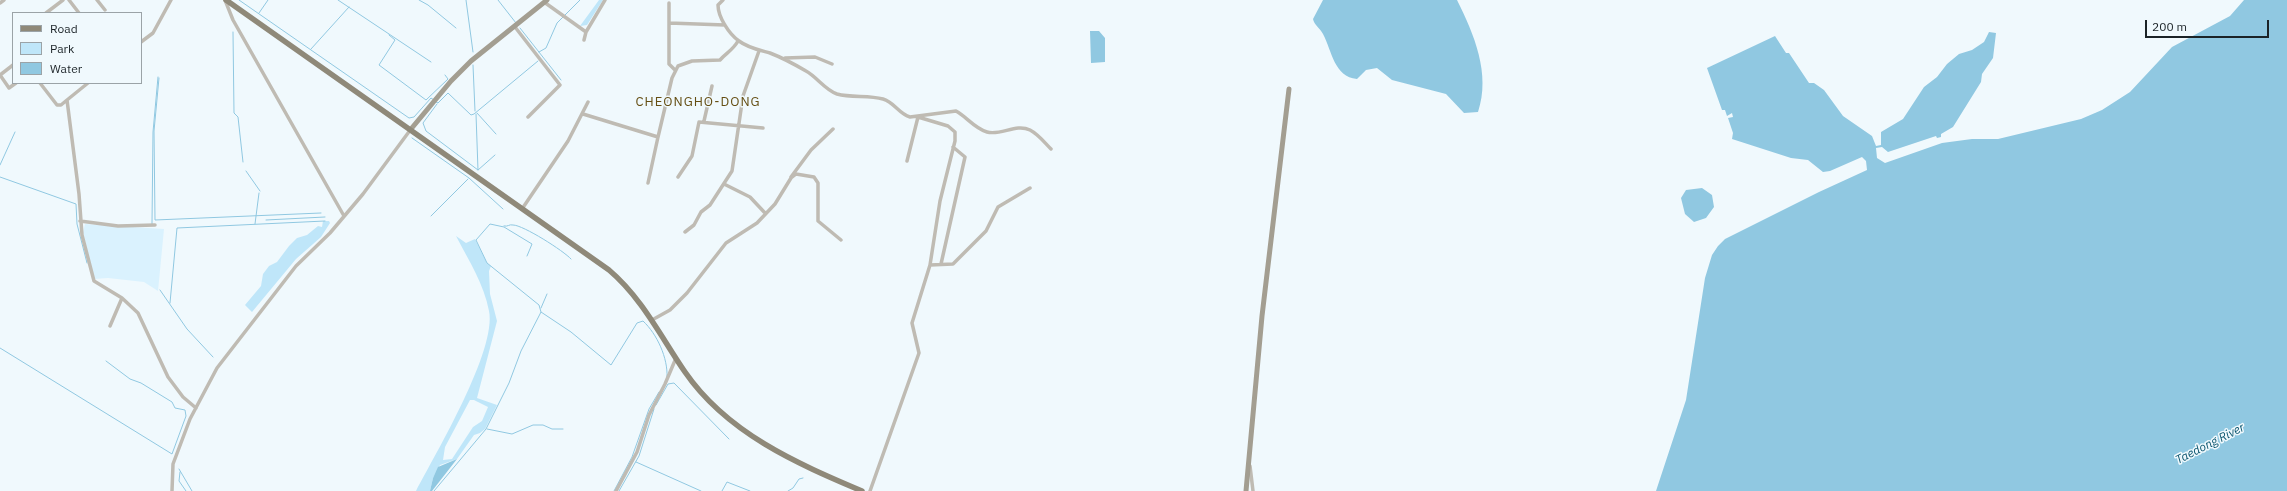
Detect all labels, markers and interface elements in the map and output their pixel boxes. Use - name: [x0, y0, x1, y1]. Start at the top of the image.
- legend: [12, 12, 142, 84]
- scale bar: [2147, 12, 2271, 38]
- text: 200 m: [2152, 19, 2187, 34]
- text: Road: [50, 21, 78, 36]
- text: Park: [50, 41, 74, 56]
- text: Water: [50, 61, 82, 76]
- district label: CHEONGHO-DONG: [635, 94, 761, 110]
- water label: Taedong River: [2173, 421, 2247, 467]

